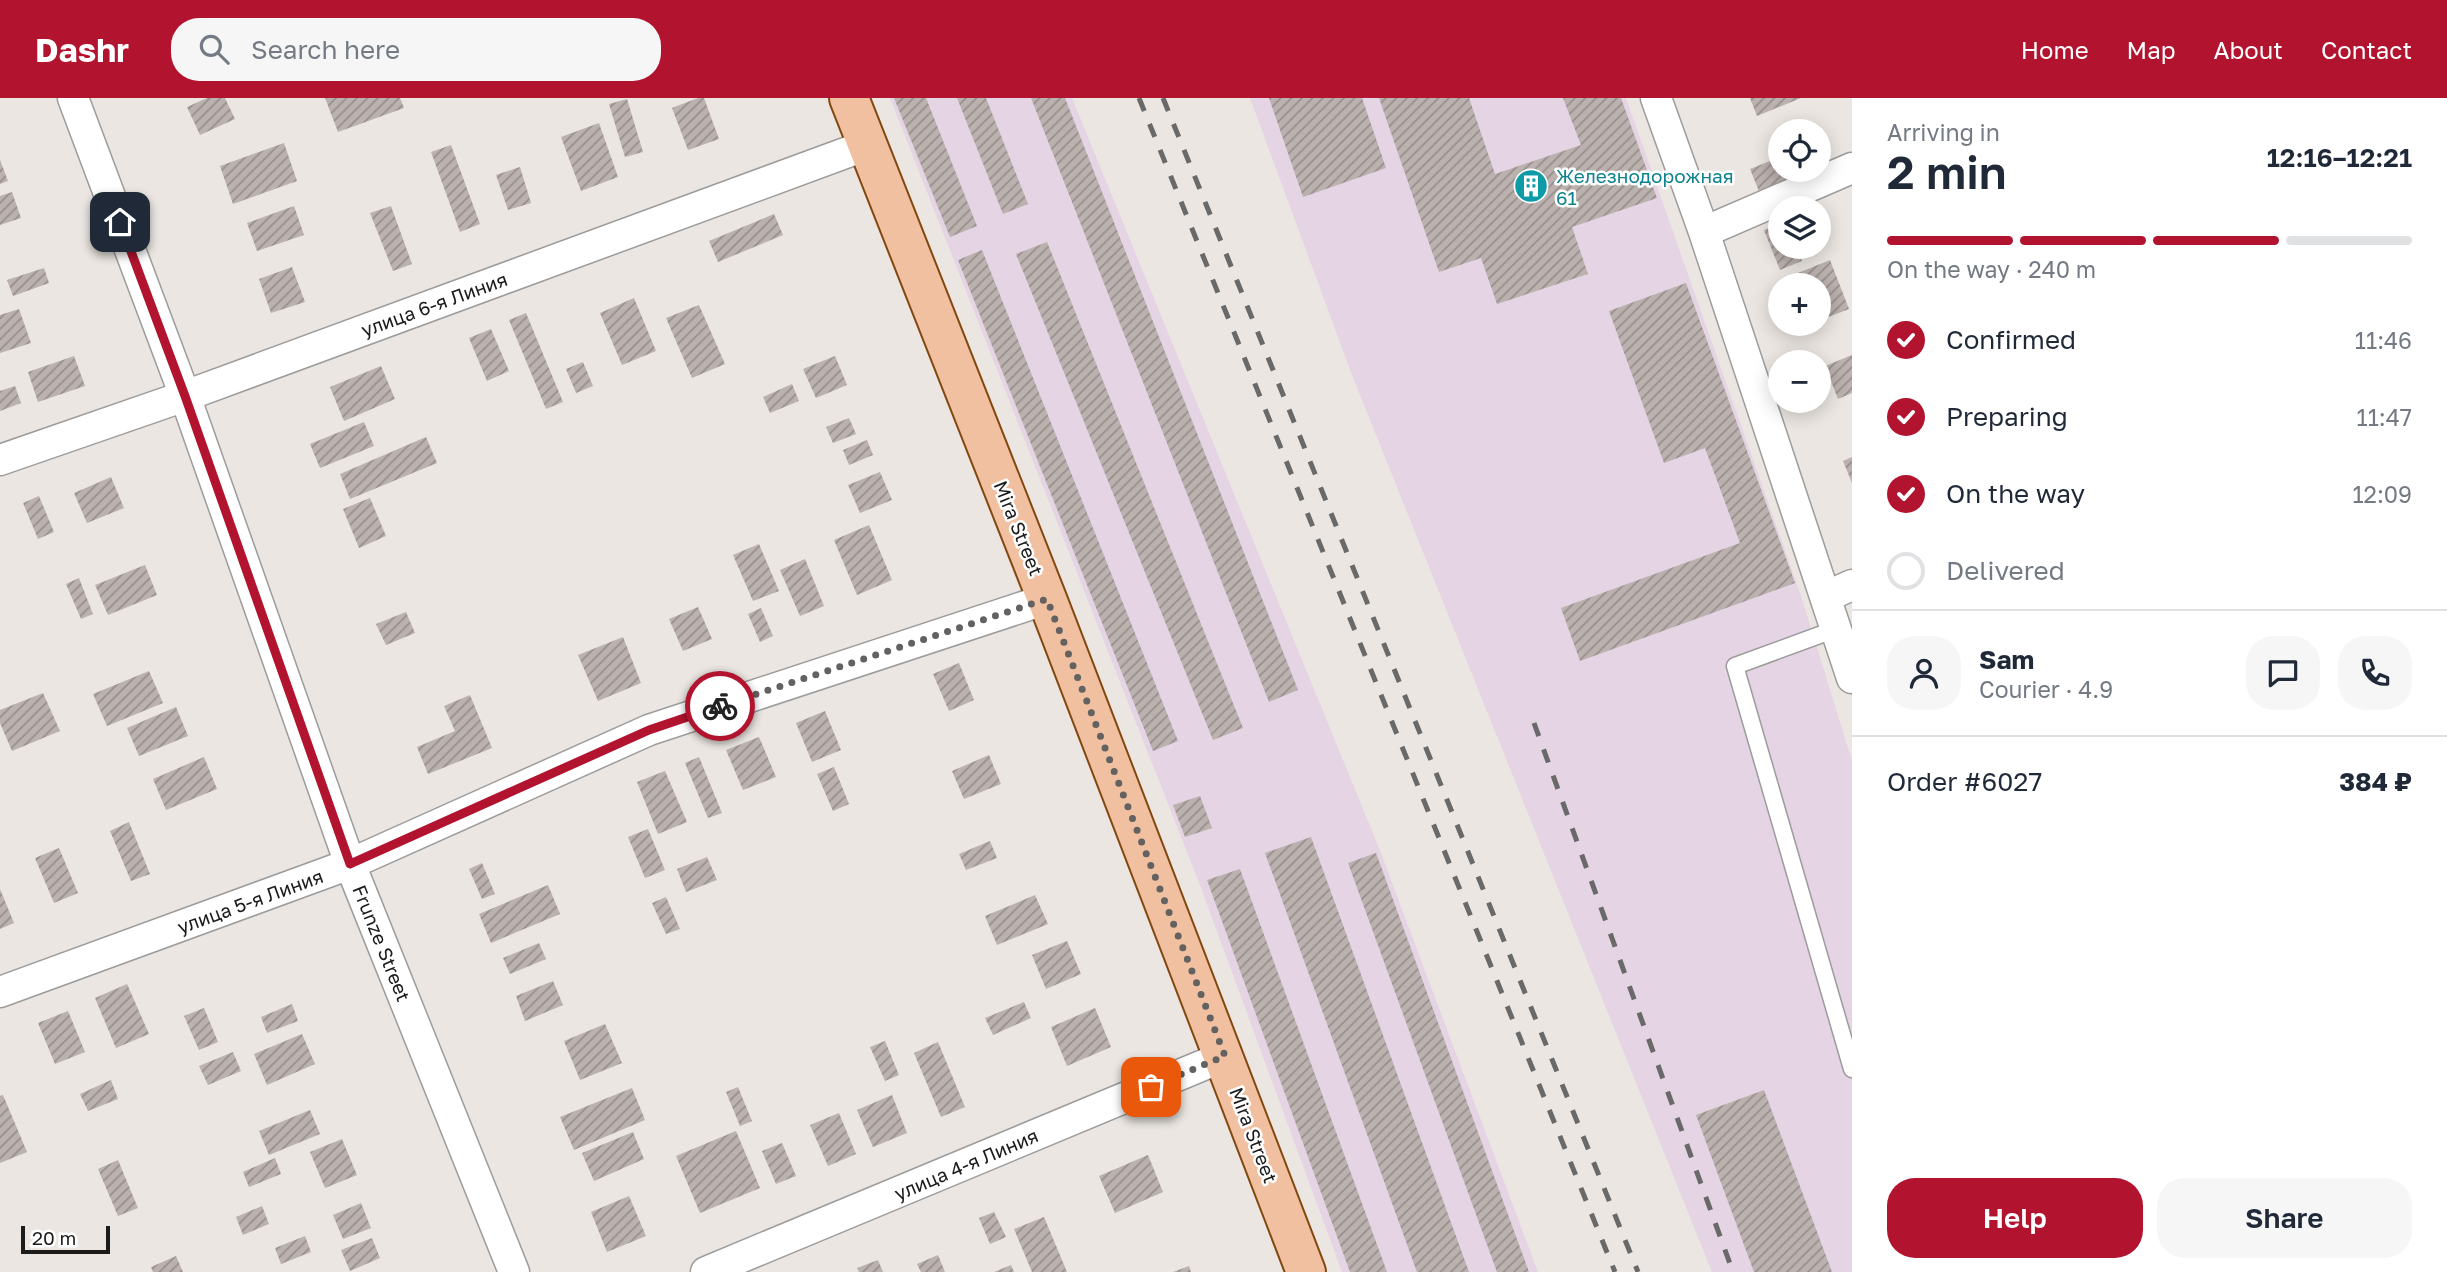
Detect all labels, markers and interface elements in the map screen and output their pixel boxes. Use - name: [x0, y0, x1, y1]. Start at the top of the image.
- search box: [171, 18, 661, 81]
- text: Dashr: [35, 30, 129, 69]
- icon: search: [195, 30, 233, 68]
- text: Search here: [251, 34, 400, 65]
- text: Home: [2021, 35, 2089, 64]
- text: Map: [2127, 35, 2176, 64]
- text: About: [2214, 35, 2283, 64]
- text: Contact: [2321, 35, 2412, 64]
- text: Arriving in: [1887, 118, 2000, 146]
- map controls: [1768, 119, 1831, 413]
- button: locate: [1768, 119, 1831, 182]
- text: 12:16–12:21: [2267, 142, 2412, 173]
- text: 2 min: [1887, 144, 2007, 199]
- place label: Железнодорожная 61: [1556, 164, 1734, 209]
- building icon: Железнодорожная 61: [1512, 167, 1550, 205]
- pin: [90, 192, 150, 252]
- button: layers: [1768, 196, 1831, 259]
- icon: home: [101, 203, 139, 241]
- text: On the way · 240 m: [1887, 255, 2096, 283]
- street label: улица 6-я Линия: [358, 267, 510, 341]
- button: +: [1768, 273, 1831, 336]
- icon: check: [1887, 321, 1925, 359]
- text: Confirmed: [1946, 324, 2076, 355]
- text: 11:46: [2355, 326, 2412, 354]
- button: −: [1768, 350, 1831, 413]
- icon: check: [1887, 398, 1925, 436]
- text: Preparing: [1946, 401, 2068, 432]
- text: 11:47: [2357, 403, 2412, 431]
- icon: check: [1887, 475, 1925, 513]
- street label: Mira Street: [990, 477, 1048, 579]
- text: On the way: [1946, 478, 2085, 509]
- text: 12:09: [2352, 480, 2412, 508]
- text: Delivered: [1946, 555, 2065, 586]
- button: person: [1887, 636, 1961, 710]
- button: chat: [2246, 636, 2320, 710]
- button: phone: [2338, 636, 2412, 710]
- text: Sam: [1979, 644, 2034, 675]
- courier: [685, 671, 755, 741]
- text: Courier · 4.9: [1979, 675, 2113, 703]
- icon: bike: [701, 687, 739, 725]
- text: Order #6027: [1887, 766, 2042, 797]
- text: 384 ₽: [2339, 766, 2412, 797]
- street label: улица 5-я Линия: [174, 864, 326, 938]
- street label: Frunze Street: [348, 881, 416, 1005]
- pin: [1121, 1057, 1181, 1117]
- icon: bag: [1132, 1068, 1170, 1106]
- street label: Mira Street: [1225, 1084, 1283, 1186]
- street label: улица 4-я Линия: [891, 1123, 1041, 1205]
- button: Help: [1887, 1178, 2143, 1258]
- button: Share: [2157, 1178, 2412, 1258]
- scale bar: [21, 1223, 110, 1255]
- text: 20 m: [32, 1226, 76, 1249]

